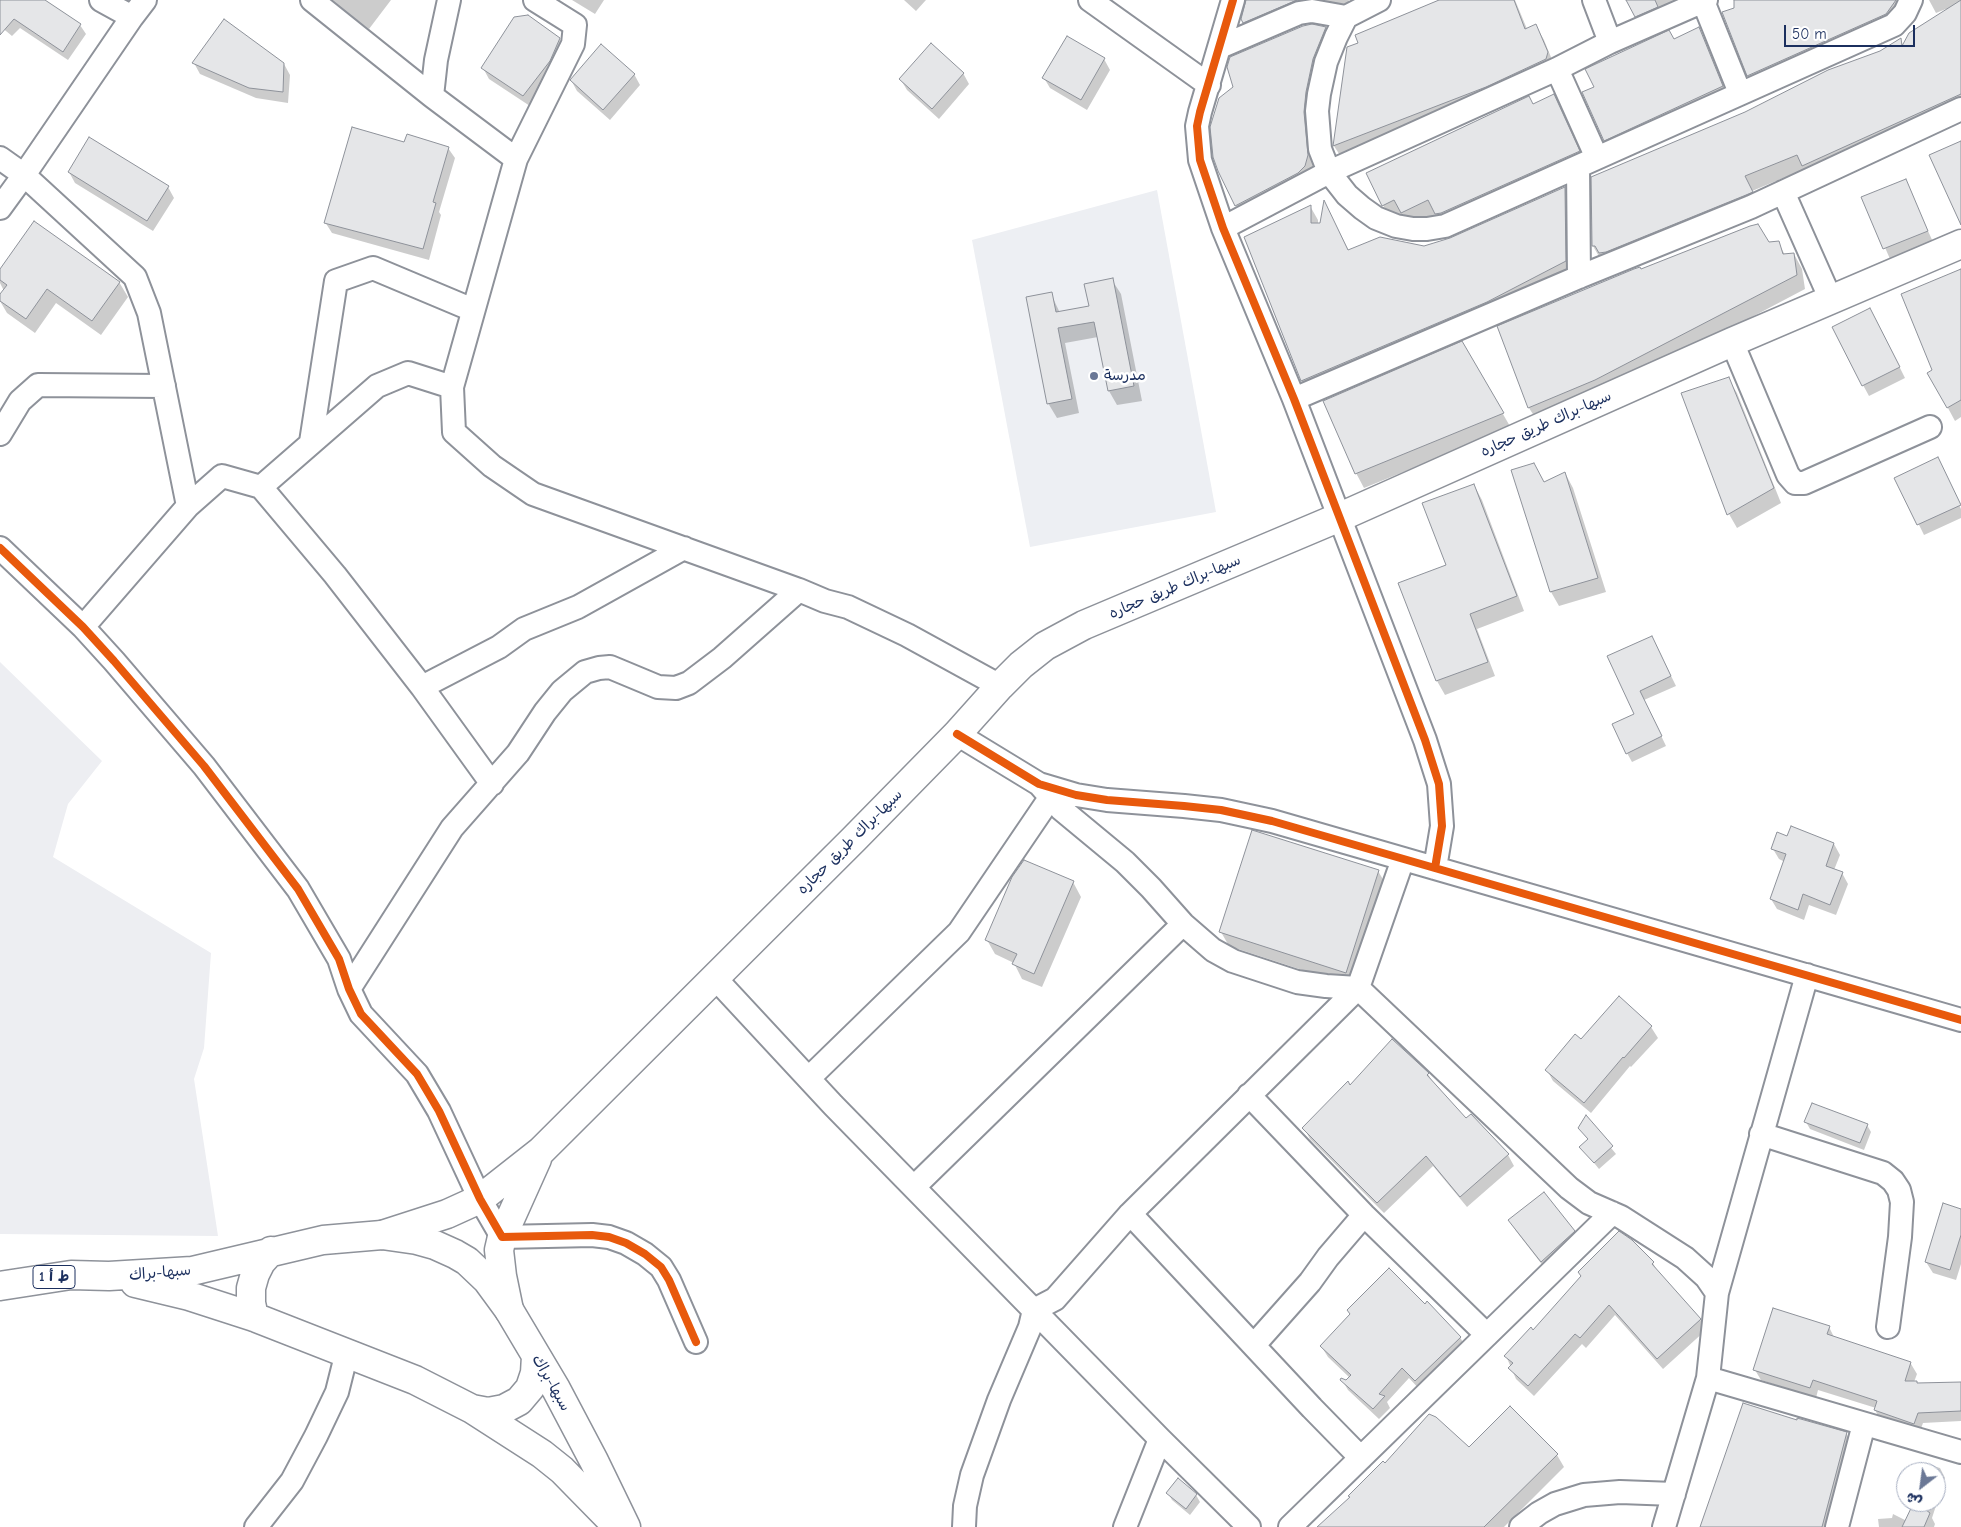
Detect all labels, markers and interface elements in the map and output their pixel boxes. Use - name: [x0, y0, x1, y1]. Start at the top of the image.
- scale bar: [1786, 15, 1917, 47]
- text: 50 m: [1792, 25, 1827, 43]
- place label: مدرسة: [1104, 367, 1146, 385]
- marker: مدرسة: [1088, 370, 1100, 382]
- street label: سبها-براك طريق حجاره: [1478, 387, 1614, 461]
- street label: سبها-براك طريق حجاره: [1106, 551, 1244, 623]
- street label: سبها-براك طريق حجاره: [794, 786, 906, 898]
- street label: سبها-براك: [128, 1261, 192, 1285]
- road number: ط أ 1: [33, 1266, 75, 1288]
- street label: سبها-براك: [528, 1352, 574, 1414]
- north arrow: [1896, 1462, 1946, 1512]
- text: ش: [1903, 1488, 1925, 1511]

